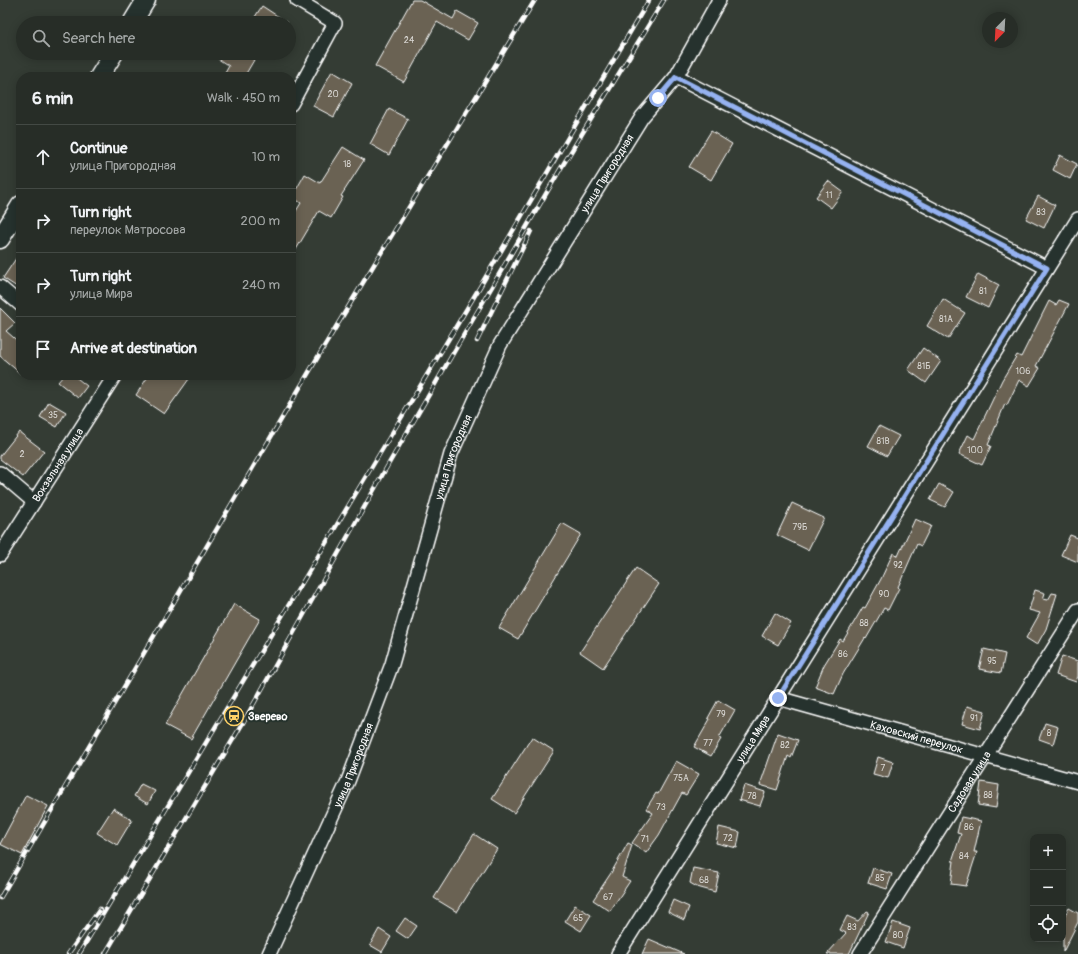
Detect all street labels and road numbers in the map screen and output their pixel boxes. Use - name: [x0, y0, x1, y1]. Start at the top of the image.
- street label: улица Пригородная: [577, 132, 636, 216]
- street label: улица Пригородная: [432, 413, 474, 502]
- street label: Вокзальная улица: [29, 426, 86, 504]
- street label: улица Мира: [733, 713, 772, 765]
- street label: Каховский переулок: [869, 718, 965, 756]
- street label: улица Пригородная: [330, 721, 376, 810]
- street label: Садовая улица: [945, 749, 993, 815]

